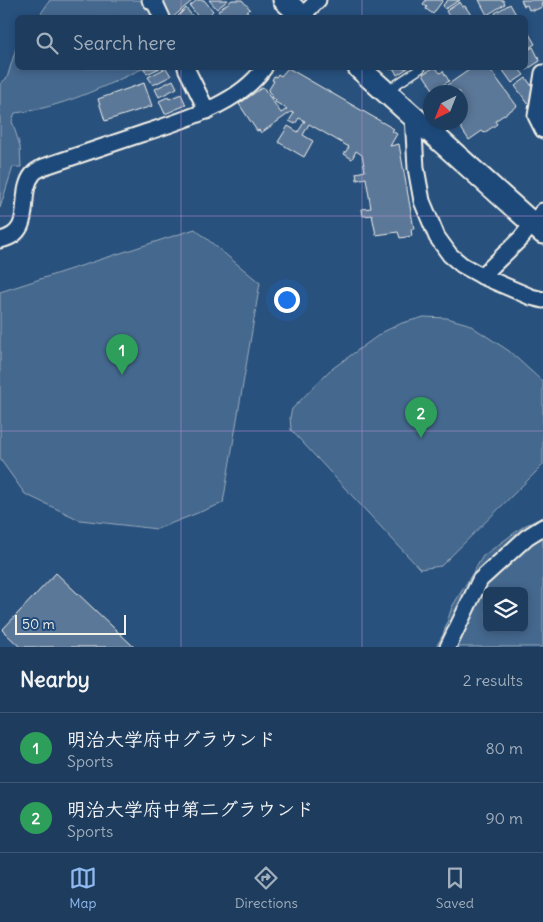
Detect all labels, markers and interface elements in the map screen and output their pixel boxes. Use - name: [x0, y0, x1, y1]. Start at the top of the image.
- search box: [15, 15, 528, 70]
- icon: search: [33, 29, 61, 57]
- text: Search here: [73, 31, 176, 55]
- north arrow: [423, 85, 468, 130]
- your location: [274, 287, 300, 313]
- pin: 1: [106, 334, 138, 375]
- pin: 2: [405, 397, 437, 438]
- map controls: [483, 587, 528, 632]
- button: layers: [483, 587, 528, 632]
- scale bar: [15, 612, 126, 635]
- text: 50 m: [22, 615, 55, 633]
- text: Nearby: [20, 666, 90, 693]
- text: 2 results: [463, 670, 523, 690]
- text: 明治大学府中グラウンド: [67, 727, 276, 751]
- text: 1: [33, 738, 39, 758]
- text: 80 m: [485, 738, 523, 758]
- text: Sports: [67, 751, 113, 771]
- text: 明治大学府中第二グラウンド: [67, 797, 314, 821]
- text: 2: [32, 808, 40, 828]
- text: 90 m: [485, 808, 523, 828]
- text: Sports: [67, 821, 113, 841]
- tab: Map: [69, 864, 97, 912]
- tab: Directions: [235, 864, 298, 912]
- tab: Saved: [436, 864, 474, 912]

